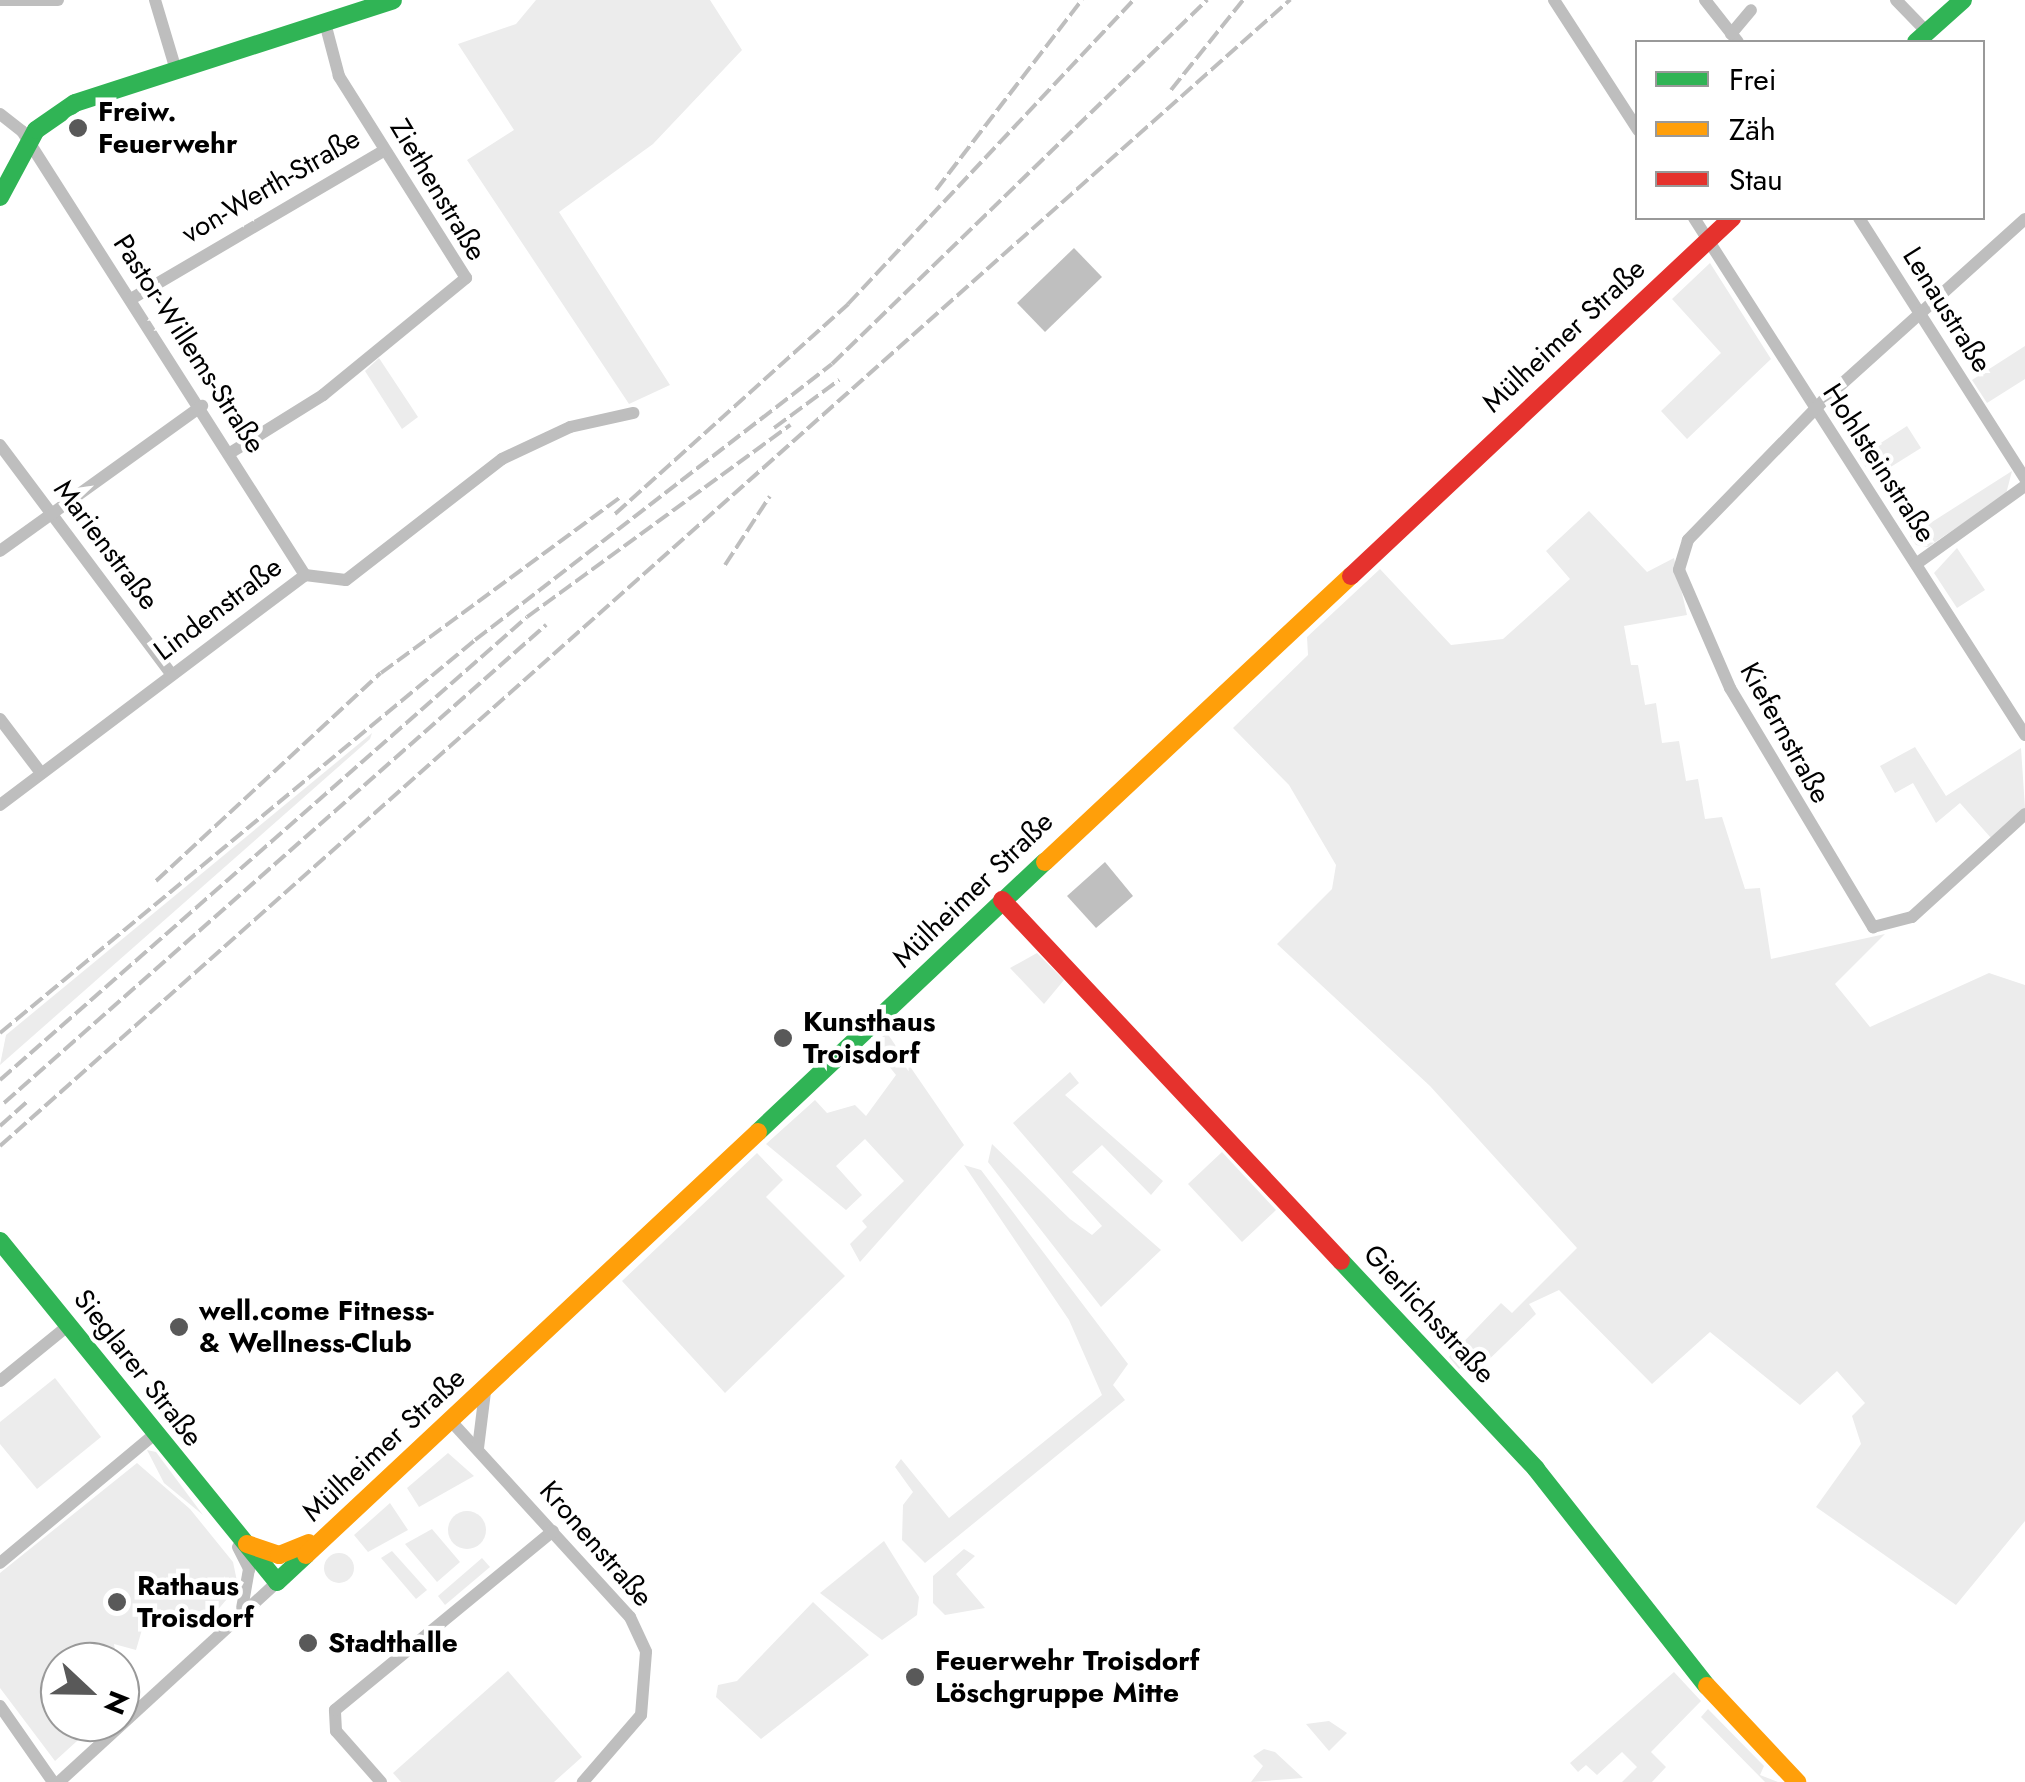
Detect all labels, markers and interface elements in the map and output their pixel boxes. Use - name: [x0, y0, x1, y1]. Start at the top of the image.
- legend: [1635, 40, 1985, 220]
- text: Frei: [1729, 58, 1777, 101]
- place label: Freiw. Feuerwehr: [98, 95, 238, 161]
- text: Zäh: [1729, 108, 1776, 151]
- street label: Ziethenstraße: [383, 113, 493, 267]
- marker: Freiw. Feuerwehr: [67, 117, 89, 139]
- street label: von-Werth-Straße: [176, 121, 366, 251]
- text: Stau: [1729, 158, 1783, 201]
- street label: Pastor-Willems-Straße: [106, 229, 272, 459]
- street label: Lenaustraße: [1895, 241, 1999, 379]
- street label: Mülheimer Straße: [1476, 252, 1652, 420]
- street label: Hohlsteinstraße: [1815, 377, 1943, 549]
- street label: Marienstraße: [46, 474, 166, 616]
- street label: Lindenstraße: [148, 550, 288, 668]
- street label: Kiefernstraße: [1733, 657, 1837, 809]
- street label: Mülheimer Straße: [886, 805, 1060, 975]
- place label: Kunsthaus Troisdorf: [803, 1005, 935, 1071]
- marker: Kunsthaus Troisdorf: [772, 1027, 794, 1049]
- street label: Gierlichsstraße: [1356, 1238, 1502, 1390]
- street label: Sieglarer Straße: [66, 1283, 210, 1453]
- place label: well.come Fitness- & Wellness-Club: [199, 1294, 434, 1360]
- marker: well.come Fitness- & Wellness-Club: [168, 1316, 190, 1338]
- street label: Mülheimer Straße: [296, 1361, 472, 1529]
- street label: Kronenstraße: [532, 1474, 660, 1614]
- place label: Rathaus Troisdorf: [137, 1569, 254, 1635]
- marker: Rathaus Troisdorf: [106, 1591, 128, 1613]
- place label: Stadthalle: [328, 1626, 458, 1660]
- marker: Stadthalle: [297, 1632, 319, 1654]
- north arrow: [40, 1642, 140, 1742]
- place label: Feuerwehr Troisdorf Löschgruppe Mitte: [935, 1644, 1199, 1710]
- marker: Feuerwehr Troisdorf Löschgruppe Mitte: [904, 1666, 926, 1688]
- text: N: [93, 1685, 140, 1721]

